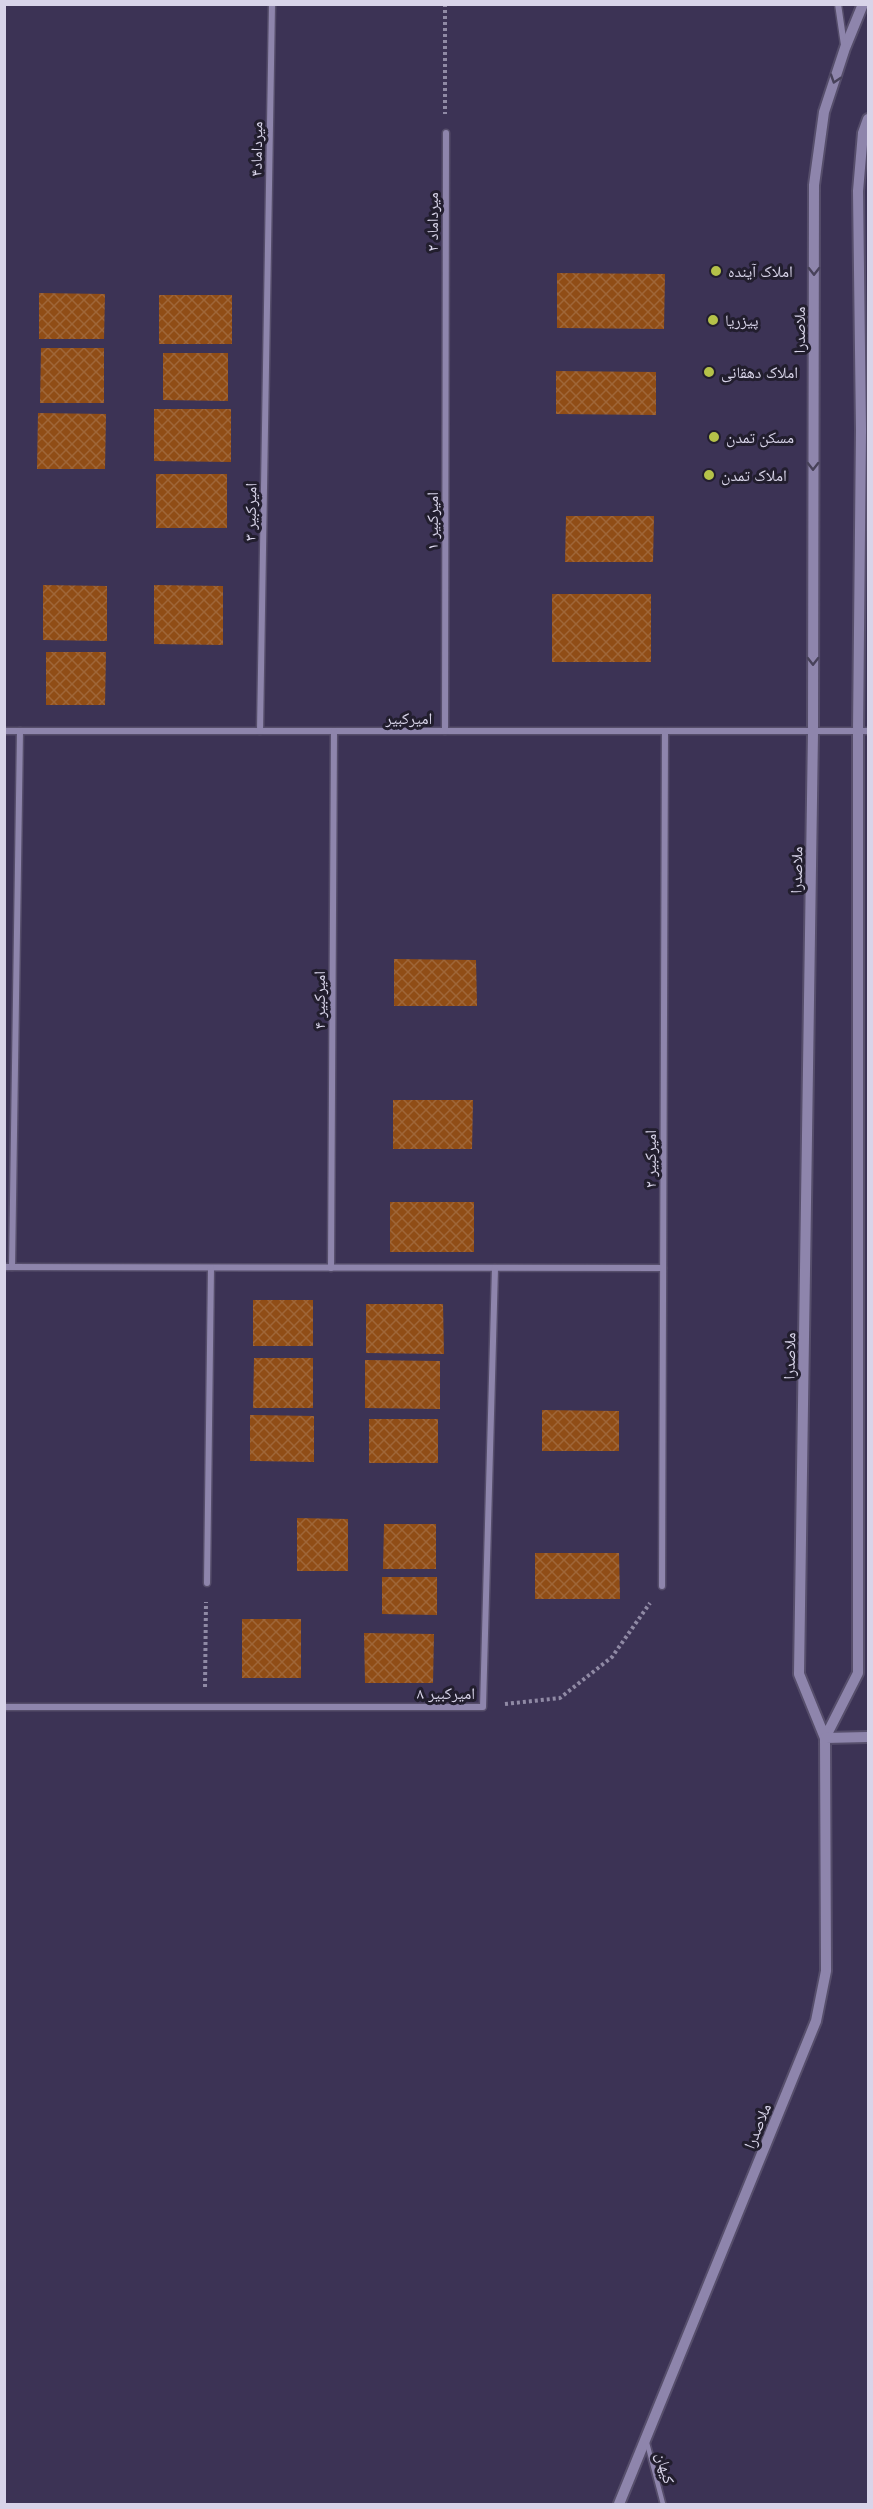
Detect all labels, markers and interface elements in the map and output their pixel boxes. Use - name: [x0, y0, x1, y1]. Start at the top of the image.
- one-way arrow: [830, 73, 842, 84]
- street label: میرداماد۴: [246, 121, 266, 177]
- street label: میرداماد ۲: [422, 192, 442, 252]
- place label: املاک آینده: [728, 261, 793, 281]
- marker: املاک آینده: [709, 264, 723, 278]
- one-way arrow: [808, 267, 820, 276]
- street label: ملاصدرا: [789, 306, 809, 354]
- place label: پیزریا: [725, 310, 759, 330]
- marker: پیزریا: [706, 313, 720, 327]
- place label: املاک دهقانی: [721, 362, 798, 383]
- marker: املاک دهقانی: [702, 365, 716, 379]
- place label: مسکن تمدن: [726, 427, 794, 448]
- marker: مسکن تمدن: [707, 430, 721, 444]
- one-way arrow: [807, 462, 820, 471]
- place label: املاک تمدن: [721, 465, 787, 486]
- marker: املاک تمدن: [702, 468, 716, 482]
- street label: امیرکبیر ۳: [239, 483, 261, 541]
- street label: امیرکبیر ۱: [422, 492, 442, 550]
- one-way arrow: [807, 657, 819, 666]
- street label: امیرکبیر: [385, 708, 432, 728]
- street label: ملاصدرا: [786, 846, 806, 894]
- street label: امیرکبیر ۴: [309, 971, 329, 1029]
- street label: امیرکبیر ۲: [640, 1130, 660, 1188]
- street label: ملاصدرا: [779, 1332, 799, 1380]
- street label: امیرکبیر ۸: [417, 1683, 475, 1703]
- street label: ملاصدرا: [739, 2100, 775, 2152]
- street label: کیهان: [651, 2450, 680, 2487]

